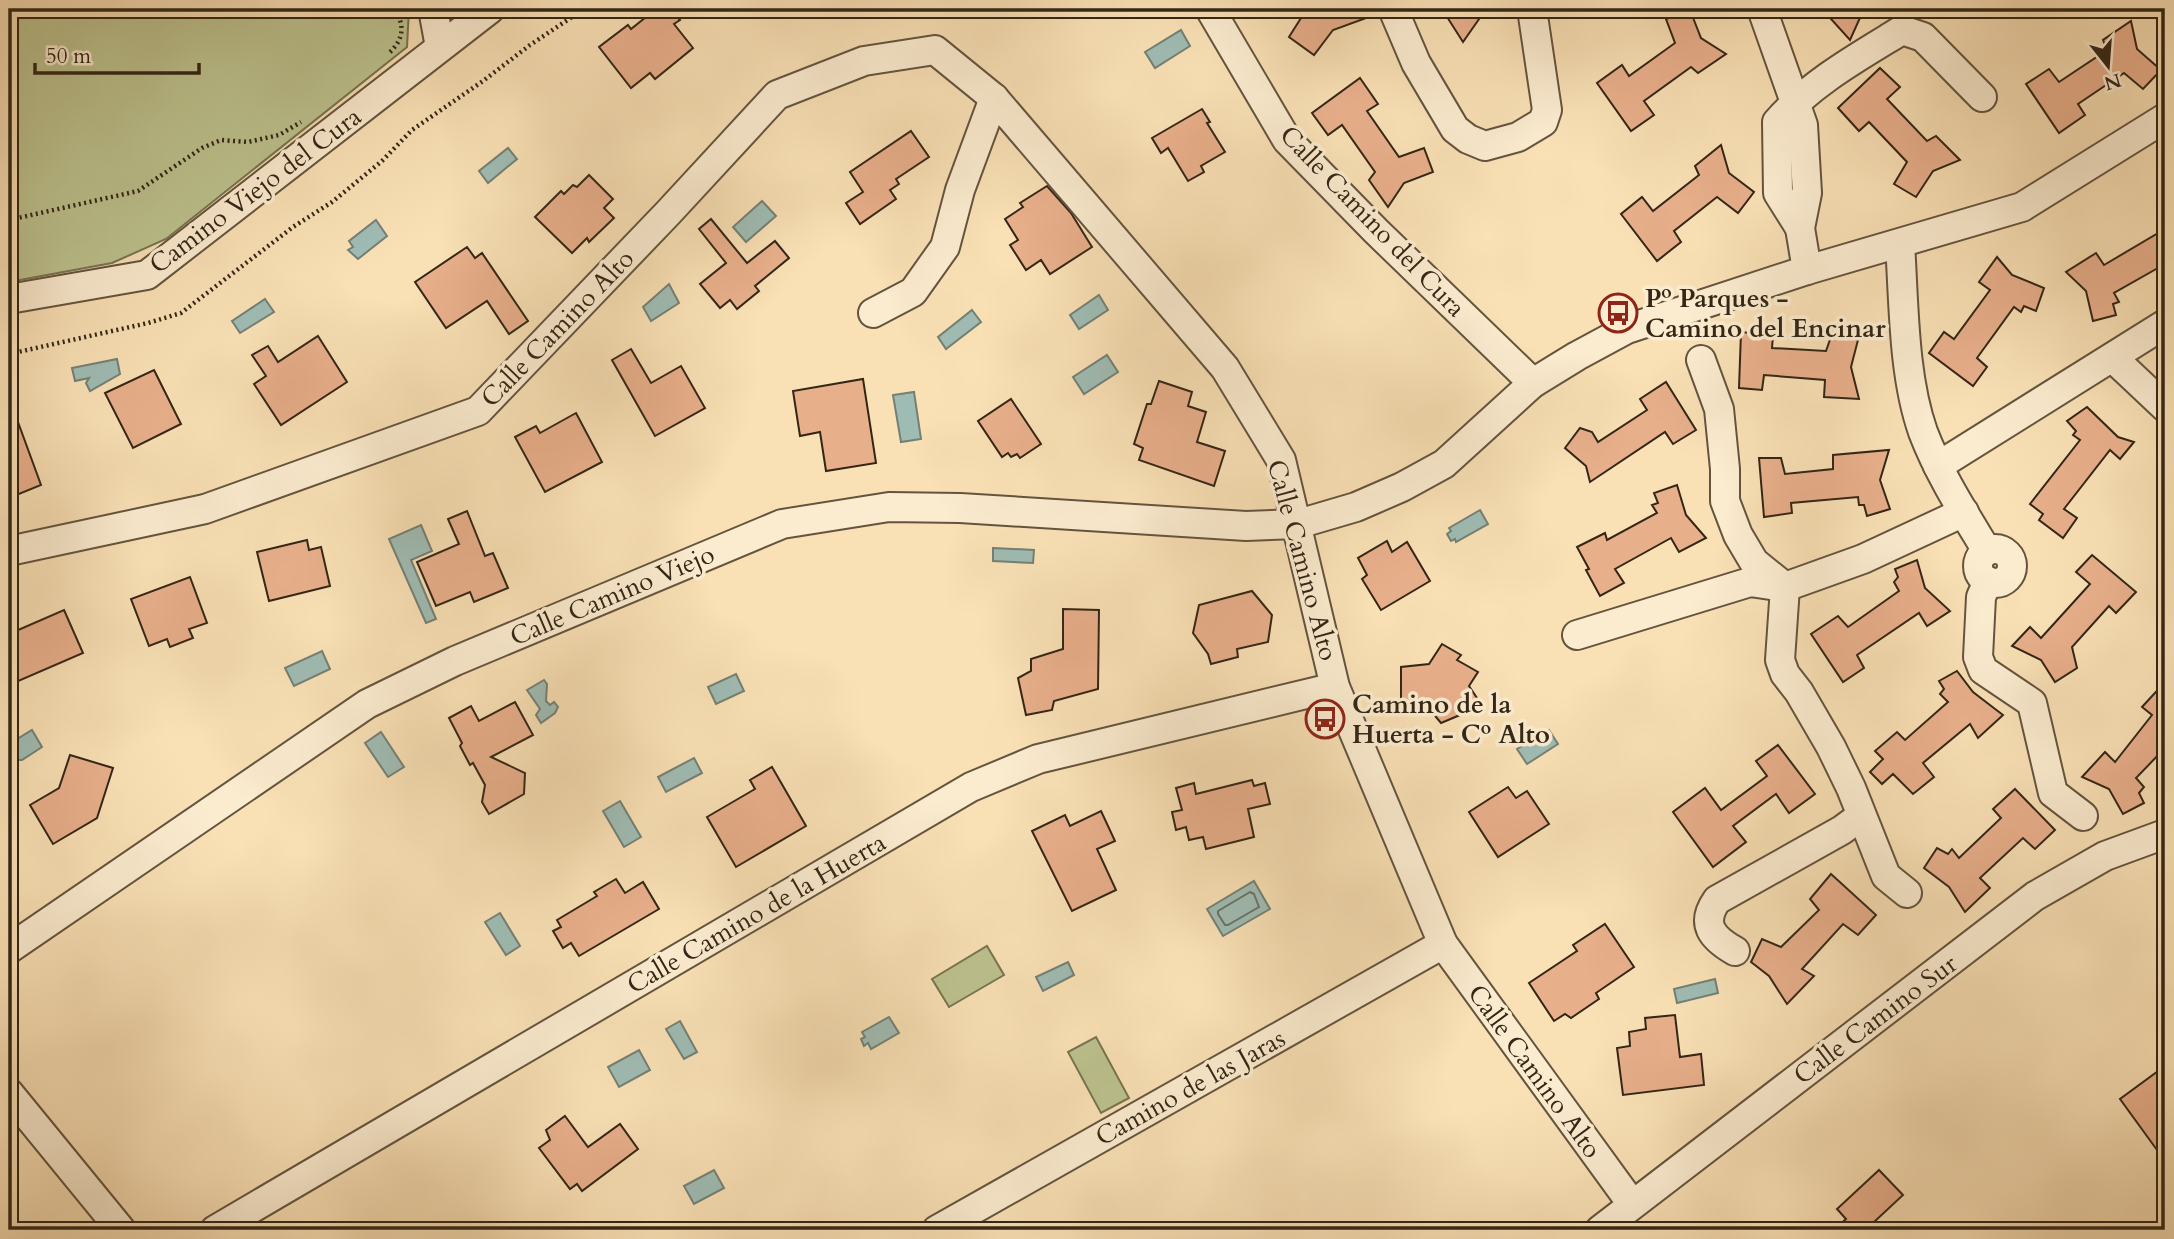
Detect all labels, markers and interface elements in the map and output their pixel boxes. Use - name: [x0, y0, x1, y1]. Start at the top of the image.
- scale bar: [35, 32, 200, 76]
- north arrow: [2072, 32, 2142, 102]
- text: 50 m: [46, 42, 91, 71]
- text: N: [2101, 66, 2124, 96]
- street label: Camino Viejo del Cura: [142, 99, 368, 282]
- street label: Calle Camino del Cura: [1272, 118, 1473, 325]
- street label: Calle Camino Alto: [473, 242, 642, 415]
- place label: Pº Parques - Camino del Encinar: [1645, 281, 1886, 346]
- bus stop icon: Pº Parques - Camino del Encinar: [1597, 292, 1639, 334]
- street label: Calle Camino Alto: [1259, 456, 1346, 665]
- street label: Calle Camino Viejo: [505, 537, 720, 654]
- place label: Camino de la Huerta - Cº Alto: [1352, 687, 1550, 752]
- bus stop icon: Camino de la Huerta - Cº Alto: [1304, 698, 1346, 740]
- street label: Calle Camino de la Huerta: [620, 825, 892, 1002]
- street label: Calle Camino Sur: [1786, 946, 1965, 1092]
- street label: Calle Camino Alto: [1460, 977, 1610, 1165]
- street label: Camino de las Jaras: [1089, 1021, 1291, 1154]

